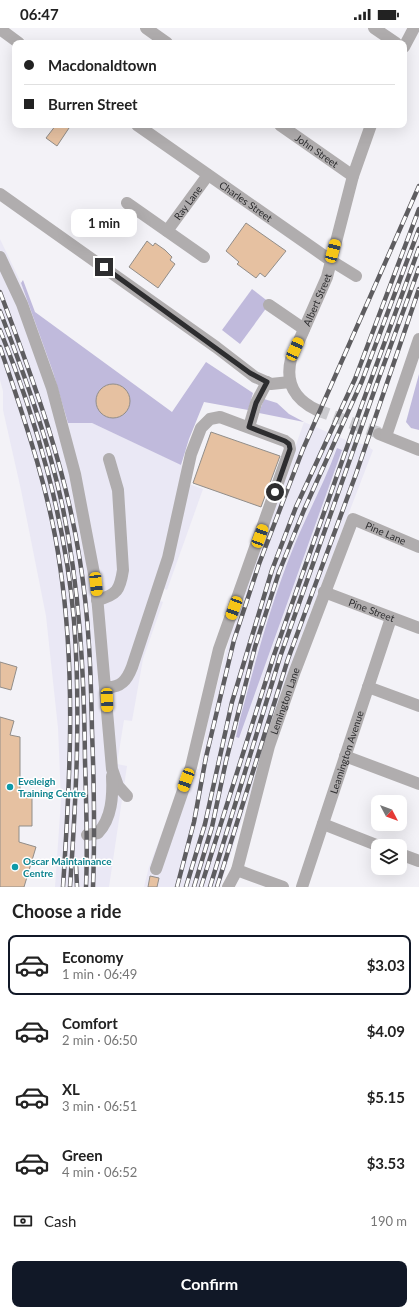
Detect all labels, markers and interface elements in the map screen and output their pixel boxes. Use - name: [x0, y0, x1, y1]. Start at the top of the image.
- text: 06:47: [20, 5, 59, 23]
- text: Macdonaldtown: [48, 56, 157, 74]
- text: Burren Street: [48, 95, 138, 113]
- street label: John Street: [293, 132, 341, 170]
- street label: Charles Street: [217, 179, 275, 224]
- street label: Ray Lane: [171, 183, 204, 222]
- callout: 1 min: [71, 209, 137, 237]
- text: 1 min: [88, 215, 120, 231]
- car: [324, 238, 342, 264]
- route end: [95, 258, 113, 276]
- street label: Albert Street: [300, 272, 334, 328]
- car: [285, 336, 305, 362]
- route start: [266, 483, 284, 501]
- street label: Pine Lane: [364, 519, 408, 547]
- car: [250, 523, 270, 549]
- car: [89, 571, 103, 597]
- car: [224, 595, 244, 621]
- street label: Pine Street: [347, 596, 397, 624]
- street label: Lemington Lane: [268, 666, 302, 736]
- car: [101, 688, 113, 712]
- street label: Leamington Avenue: [327, 709, 366, 795]
- car: [176, 767, 196, 793]
- place label: Eveleigh Training Centre: [18, 775, 87, 799]
- marker: Eveleigh Training Centre: [5, 782, 15, 792]
- north arrow: [371, 795, 407, 831]
- map controls: [371, 795, 407, 875]
- button: layers: [371, 839, 407, 875]
- place label: Oscar Maintainance Centre: [23, 855, 112, 879]
- marker: Oscar Maintainance Centre: [10, 862, 20, 872]
- text: Choose a ride: [12, 900, 121, 922]
- icon: car: [14, 947, 50, 983]
- text: Economy: [62, 948, 123, 966]
- text: $3.03: [367, 956, 405, 974]
- text: 1 min · 06:49: [62, 966, 137, 982]
- icon: car: [14, 1013, 50, 1049]
- text: Comfort: [62, 1014, 118, 1032]
- text: $4.09: [367, 1022, 405, 1040]
- text: 2 min · 06:50: [62, 1032, 137, 1048]
- icon: car: [14, 1079, 50, 1115]
- text: XL: [62, 1080, 80, 1098]
- text: $5.15: [367, 1088, 405, 1106]
- text: 3 min · 06:51: [62, 1098, 137, 1114]
- icon: car: [14, 1145, 50, 1181]
- text: Green: [62, 1146, 103, 1164]
- text: $3.53: [367, 1154, 405, 1172]
- text: 4 min · 06:52: [62, 1164, 137, 1180]
- icon: cash: [12, 1210, 34, 1232]
- text: Cash: [44, 1212, 76, 1230]
- text: 190 m: [370, 1213, 407, 1229]
- button: Confirm: [12, 1261, 407, 1307]

